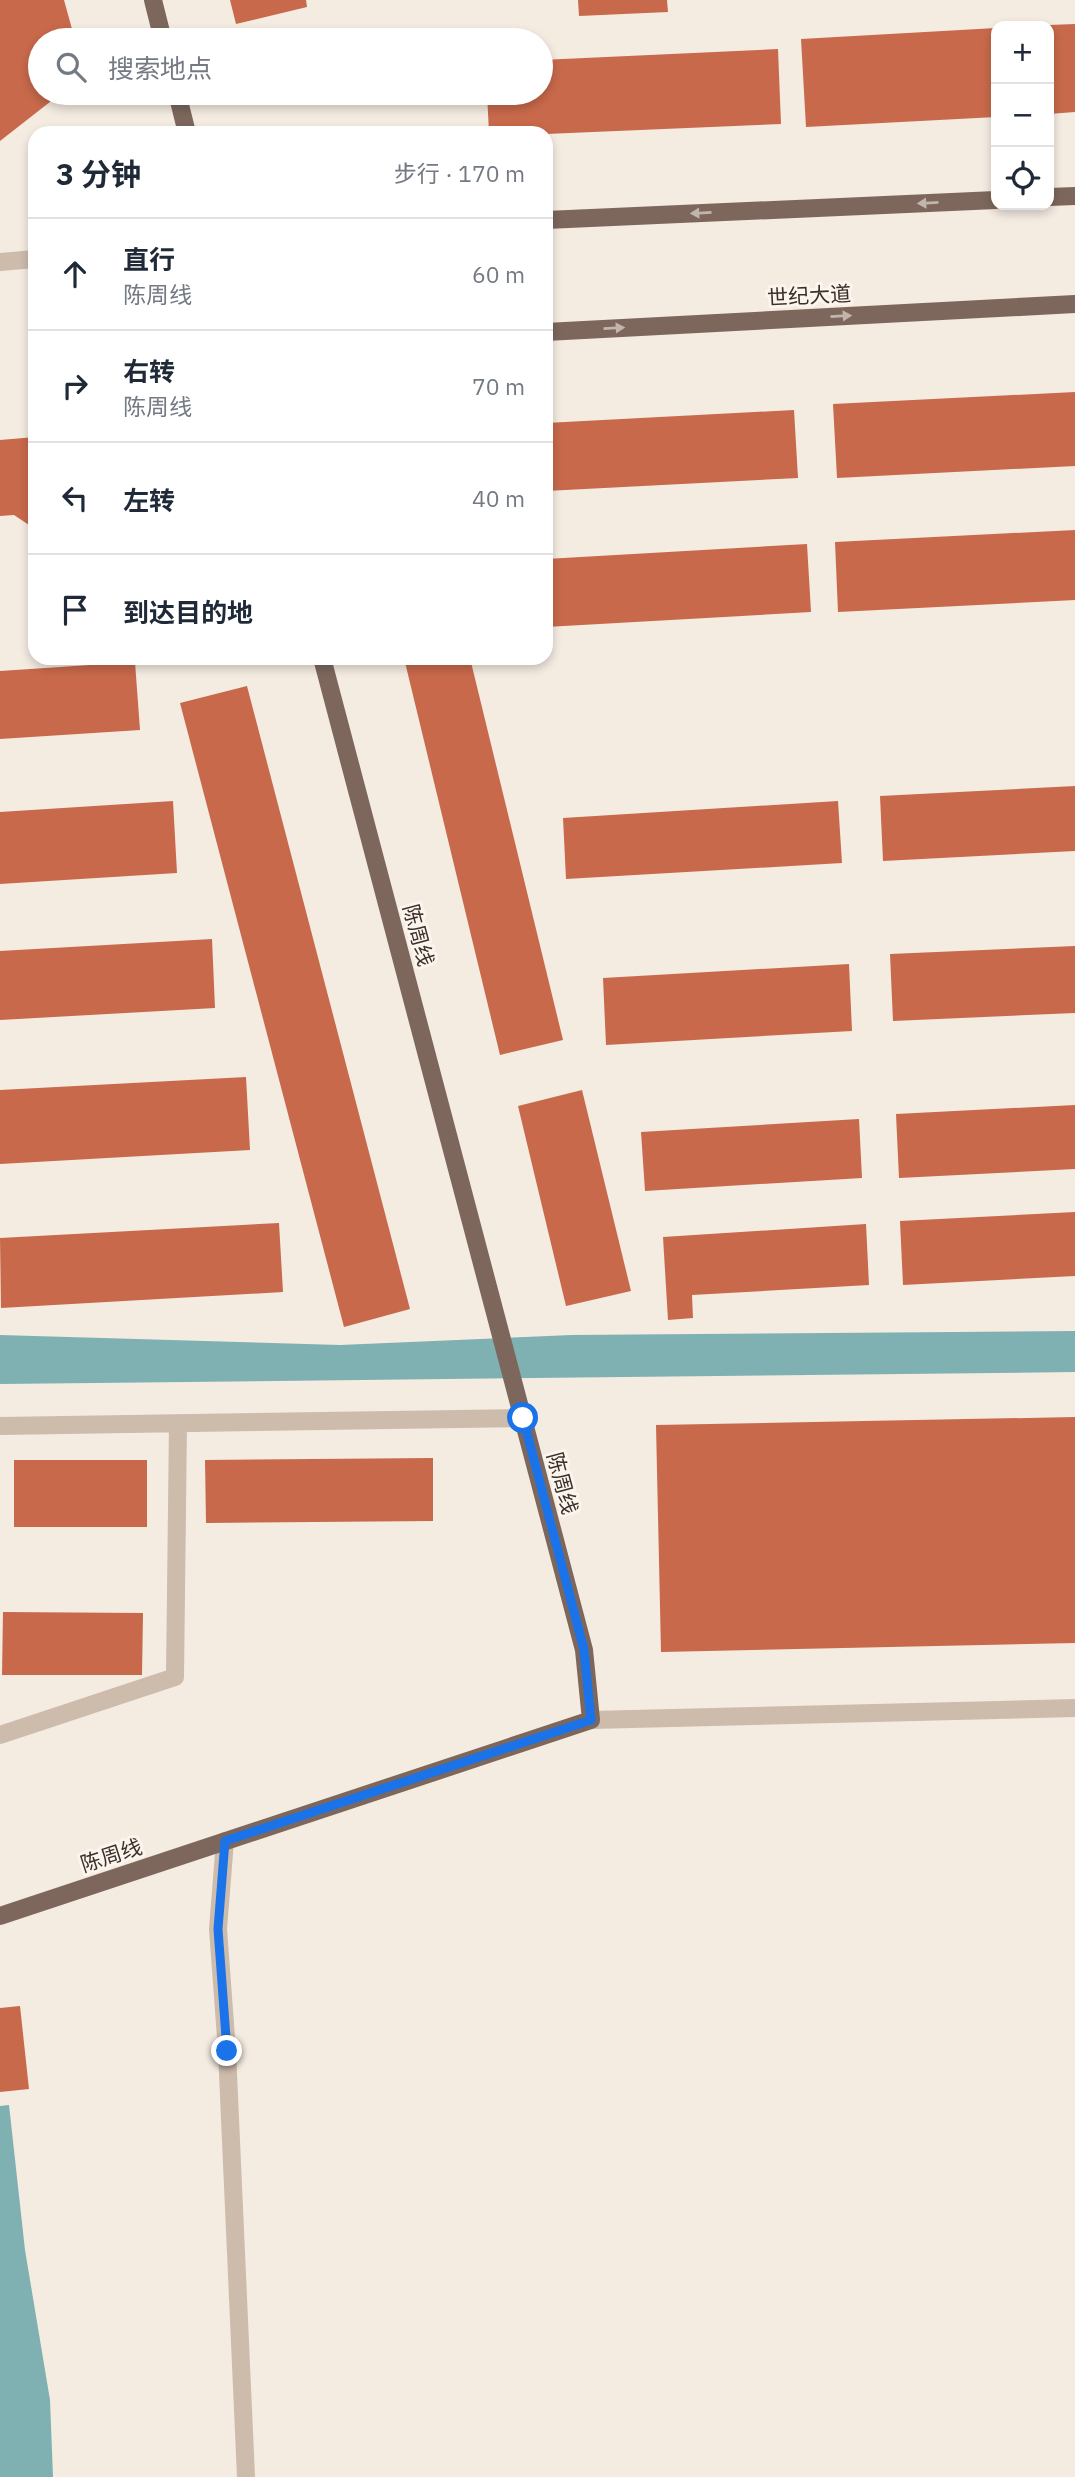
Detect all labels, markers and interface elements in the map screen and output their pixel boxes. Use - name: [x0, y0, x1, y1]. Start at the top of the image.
- map controls: [991, 21, 1054, 210]
- button: +: [991, 21, 1054, 84]
- search box: [28, 28, 553, 105]
- icon: search: [52, 48, 90, 86]
- text: 搜索地点: [108, 51, 212, 85]
- button: −: [991, 84, 1054, 147]
- button: locate: [991, 147, 1054, 210]
- text: 3 分钟: [56, 154, 141, 193]
- text: 步行 · 170 m: [394, 158, 525, 188]
- one-way arrow: [917, 197, 939, 208]
- one-way arrow: [690, 208, 712, 219]
- text: 直行: [123, 242, 175, 276]
- icon: ahead: [56, 255, 94, 293]
- text: 60 m: [472, 259, 525, 289]
- text: 陈周线: [123, 279, 192, 309]
- street label: 世纪大道: [766, 279, 852, 311]
- one-way arrow: [831, 311, 853, 322]
- one-way arrow: [603, 323, 625, 334]
- text: 右转: [123, 354, 175, 388]
- icon: right: [56, 367, 94, 405]
- text: 70 m: [472, 371, 525, 401]
- text: 陈周线: [123, 391, 192, 421]
- icon: left: [56, 479, 94, 517]
- text: 左转: [123, 483, 175, 517]
- text: 40 m: [472, 483, 525, 513]
- icon: arrive: [56, 591, 94, 629]
- text: 到达目的地: [123, 595, 253, 629]
- street label: 陈周线: [397, 901, 441, 969]
- route start: [507, 1402, 538, 1433]
- street label: 陈周线: [541, 1449, 585, 1517]
- street label: 陈周线: [77, 1832, 145, 1878]
- route end: [211, 2035, 242, 2066]

